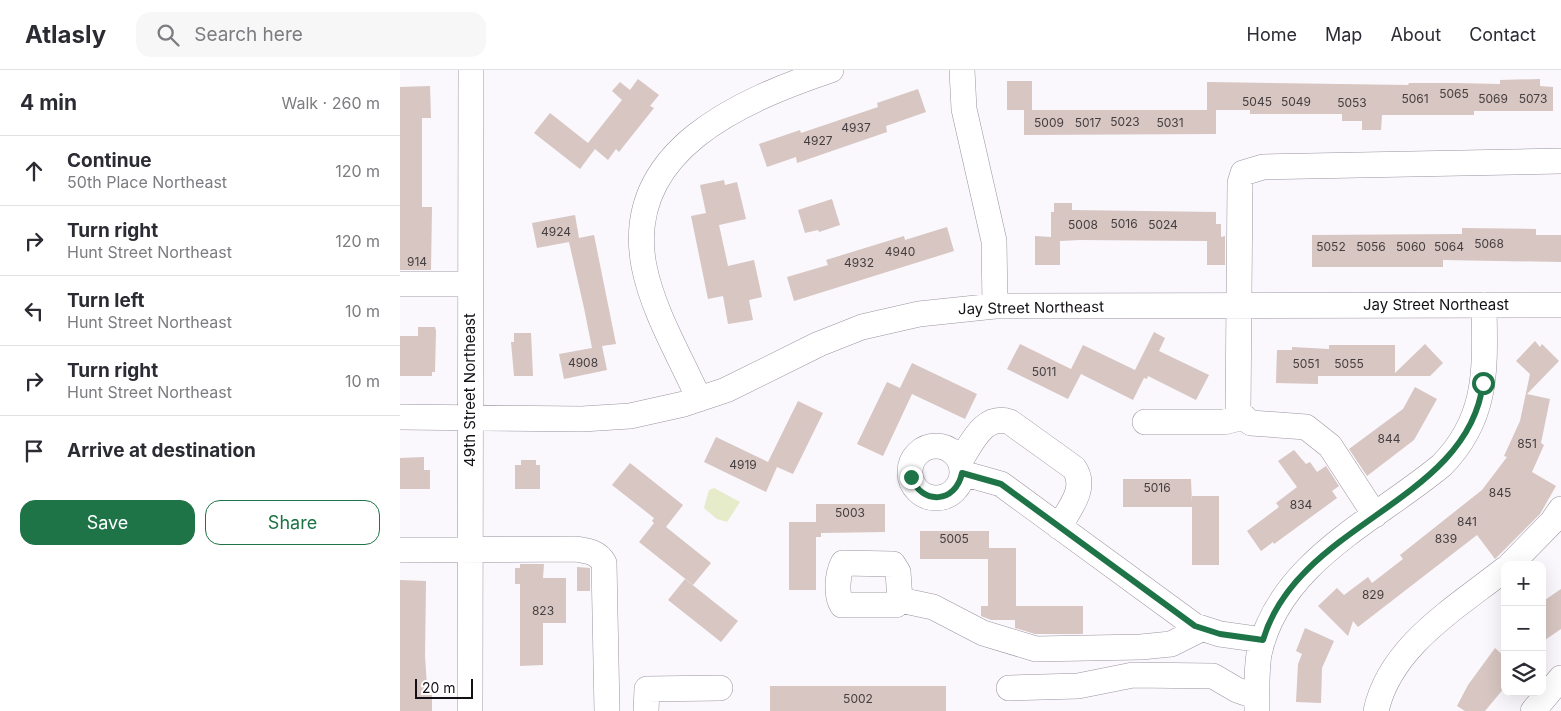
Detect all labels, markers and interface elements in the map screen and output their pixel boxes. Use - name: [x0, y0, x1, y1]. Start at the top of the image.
- search box: [136, 12, 486, 57]
- text: Atlasly: [25, 20, 106, 49]
- icon: search: [154, 21, 182, 49]
- text: Search here: [194, 23, 303, 46]
- text: Home: [1247, 24, 1297, 45]
- text: Map: [1325, 24, 1362, 45]
- text: About: [1390, 24, 1441, 45]
- text: Contact: [1469, 24, 1536, 45]
- house number: 5065: [1439, 86, 1469, 101]
- text: 4 min: [20, 90, 77, 115]
- house number: 5061: [1401, 91, 1429, 106]
- house number: 5069: [1478, 91, 1508, 106]
- house number: 5073: [1519, 91, 1547, 106]
- text: Walk · 260 m: [282, 93, 380, 113]
- house number: 5045: [1242, 94, 1272, 109]
- house number: 5049: [1281, 94, 1311, 109]
- house number: 5053: [1337, 95, 1367, 110]
- house number: 5023: [1110, 114, 1140, 129]
- house number: 5009: [1034, 115, 1064, 130]
- house number: 5017: [1075, 115, 1101, 130]
- house number: 5031: [1156, 115, 1184, 130]
- house number: 4937: [841, 120, 871, 135]
- house number: 4927: [803, 133, 833, 148]
- text: Continue: [67, 149, 152, 172]
- icon: ahead: [20, 157, 48, 185]
- text: 120 m: [335, 161, 380, 181]
- text: 50th Place Northeast: [67, 172, 227, 192]
- house number: 5016: [1110, 216, 1138, 231]
- house number: 5008: [1068, 217, 1098, 232]
- house number: 5024: [1148, 217, 1178, 232]
- text: Turn right: [67, 219, 158, 242]
- house number: 4924: [541, 224, 571, 239]
- icon: right: [20, 227, 48, 255]
- text: 120 m: [335, 231, 380, 251]
- house number: 5068: [1474, 236, 1504, 251]
- house number: 5052: [1316, 239, 1346, 254]
- house number: 5056: [1356, 239, 1386, 254]
- house number: 5060: [1396, 239, 1426, 254]
- house number: 5064: [1434, 239, 1464, 254]
- text: Hunt Street Northeast: [67, 242, 232, 262]
- house number: 4940: [885, 244, 915, 259]
- house number: 914: [407, 254, 427, 269]
- house number: 4932: [844, 255, 874, 270]
- text: Turn left: [67, 289, 145, 312]
- street label: Jay Street Northeast: [1363, 295, 1509, 314]
- icon: left: [20, 297, 48, 325]
- street label: Jay Street Northeast: [958, 297, 1104, 318]
- text: 10 m: [345, 301, 380, 321]
- text: Hunt Street Northeast: [67, 312, 232, 332]
- street label: 49th Street Northeast: [460, 313, 479, 467]
- house number: 4908: [568, 355, 598, 370]
- house number: 5051: [1292, 356, 1320, 371]
- house number: 5055: [1334, 356, 1364, 371]
- text: Turn right: [67, 359, 158, 382]
- house number: 5011: [1032, 364, 1056, 379]
- icon: right: [20, 367, 48, 395]
- text: 10 m: [345, 371, 380, 391]
- route start: [1472, 372, 1495, 395]
- text: Hunt Street Northeast: [67, 382, 232, 402]
- house number: 844: [1378, 431, 1401, 446]
- house number: 851: [1517, 436, 1537, 451]
- icon: arrive: [20, 437, 48, 465]
- text: Arrive at destination: [67, 439, 256, 462]
- house number: 4919: [729, 457, 757, 472]
- route end: [900, 466, 923, 489]
- house number: 5016: [1143, 480, 1171, 495]
- house number: 845: [1489, 485, 1511, 500]
- house number: 834: [1290, 497, 1313, 512]
- button: Save: [20, 500, 195, 545]
- button: Share: [205, 500, 380, 545]
- house number: 5003: [835, 505, 865, 520]
- house number: 841: [1457, 514, 1477, 529]
- house number: 5005: [939, 531, 969, 546]
- house number: 839: [1435, 531, 1457, 546]
- map controls: [1501, 561, 1546, 696]
- button: +: [1501, 561, 1546, 606]
- house number: 829: [1362, 587, 1384, 602]
- house number: 823: [532, 603, 554, 618]
- button: −: [1501, 606, 1546, 651]
- button: layers: [1501, 651, 1546, 696]
- scale bar: [415, 676, 472, 699]
- text: 20 m: [422, 679, 456, 696]
- house number: 5002: [843, 691, 873, 706]

